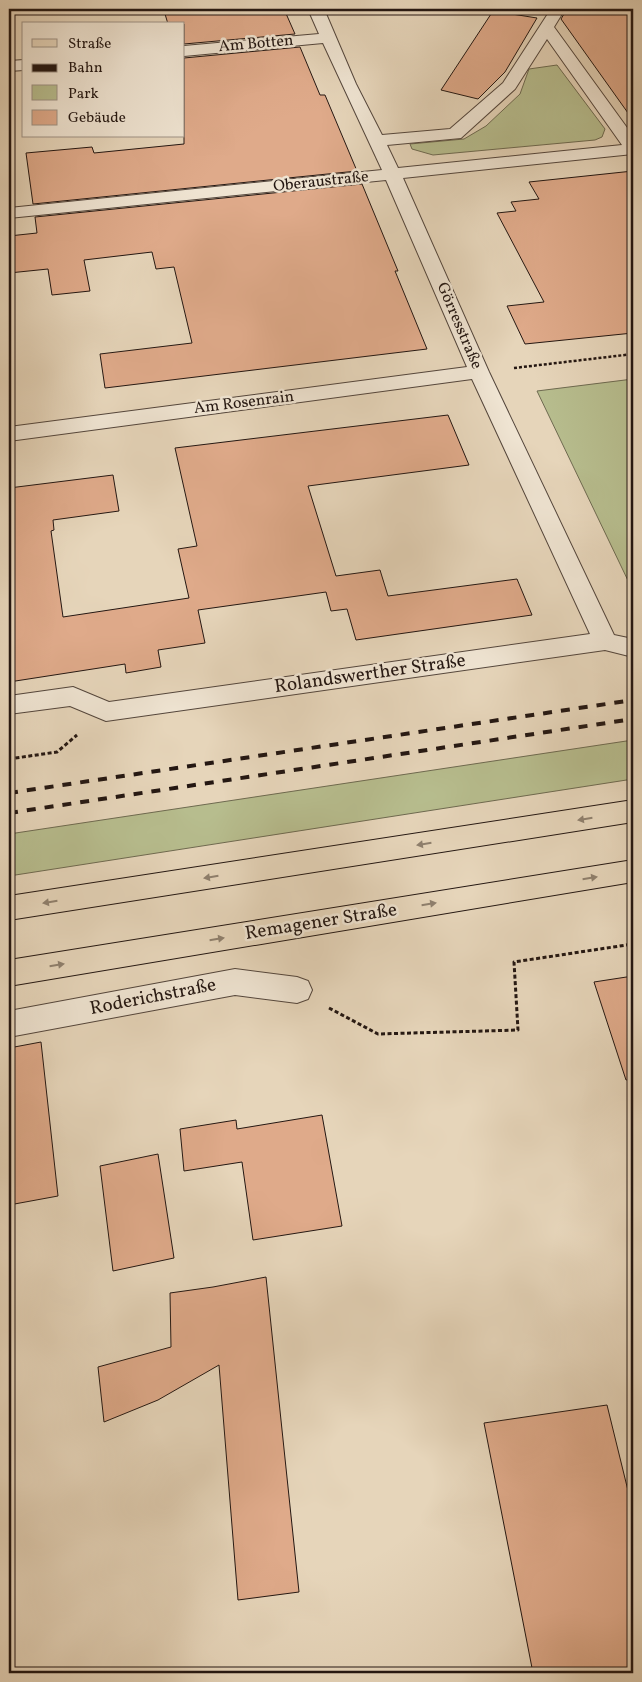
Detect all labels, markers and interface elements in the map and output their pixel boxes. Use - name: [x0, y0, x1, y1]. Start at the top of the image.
- legend: [22, 22, 185, 138]
- street label: Am Botten: [218, 30, 294, 58]
- text: Straße: [68, 34, 111, 55]
- text: Bahn: [68, 58, 103, 79]
- text: Park: [68, 84, 99, 105]
- text: Gebäude: [68, 108, 126, 129]
- street label: Oberaustraße: [272, 166, 370, 198]
- street label: Görresstraße: [431, 279, 487, 373]
- street label: Am Rosenrain: [193, 386, 295, 420]
- street label: Rolandswerther Straße: [273, 648, 467, 700]
- one-way arrow: [577, 815, 593, 823]
- one-way arrow: [416, 840, 432, 848]
- one-way arrow: [203, 873, 219, 881]
- one-way arrow: [582, 874, 598, 882]
- street label: Remagener Straße: [243, 897, 399, 947]
- one-way arrow: [42, 898, 58, 906]
- one-way arrow: [422, 900, 438, 908]
- one-way arrow: [210, 934, 226, 942]
- one-way arrow: [49, 960, 65, 968]
- street label: Roderichstraße: [88, 972, 218, 1022]

